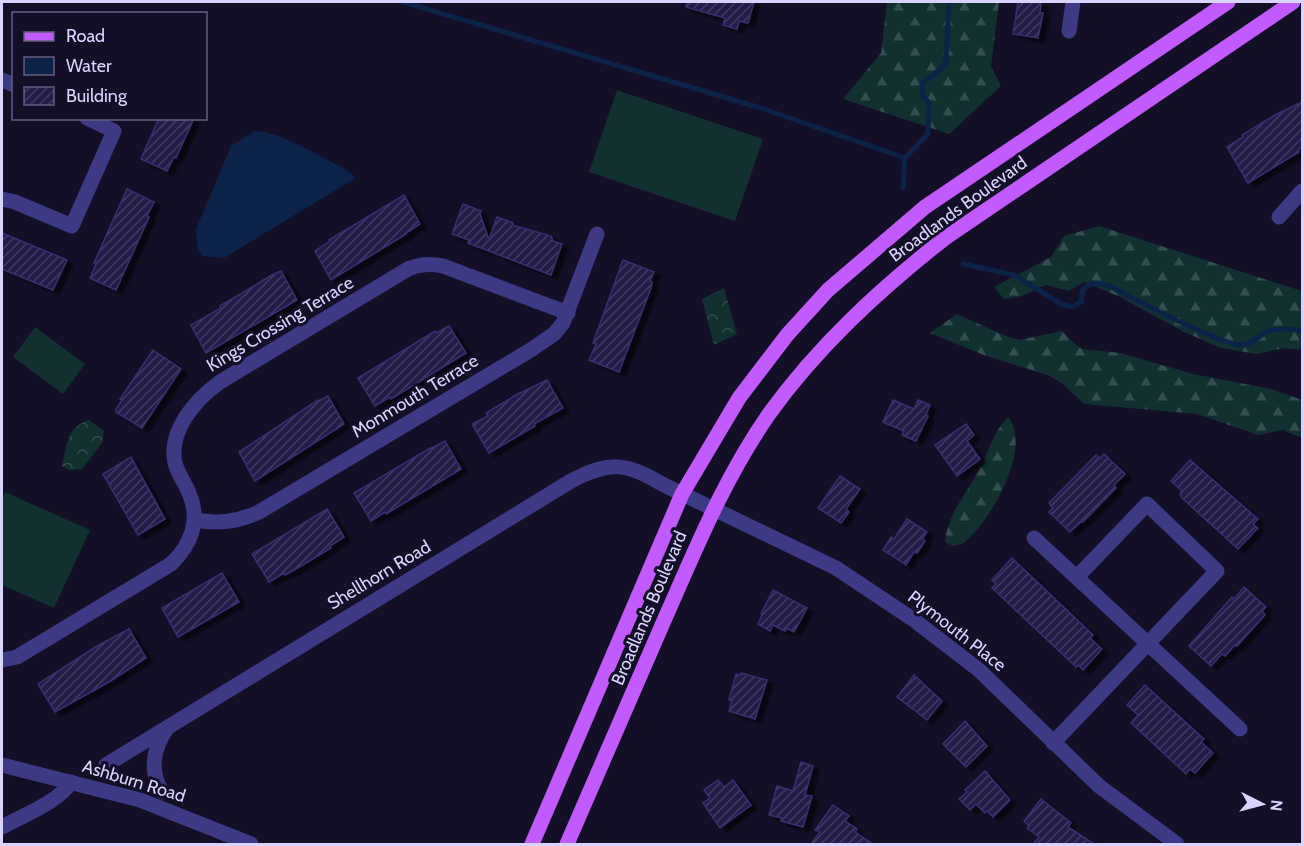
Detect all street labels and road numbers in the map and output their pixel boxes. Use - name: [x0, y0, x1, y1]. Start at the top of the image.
- street label: Broadlands Boulevard: [885, 152, 1031, 266]
- street label: Kings Crossing Terrace: [202, 271, 358, 377]
- street label: Monmouth Terrace: [348, 350, 482, 442]
- street label: Broadlands Boulevard: [607, 528, 691, 688]
- street label: Shellhorn Road: [323, 536, 435, 614]
- street label: Plymouth Place: [903, 586, 1011, 676]
- street label: Ashburn Road: [80, 755, 188, 807]

